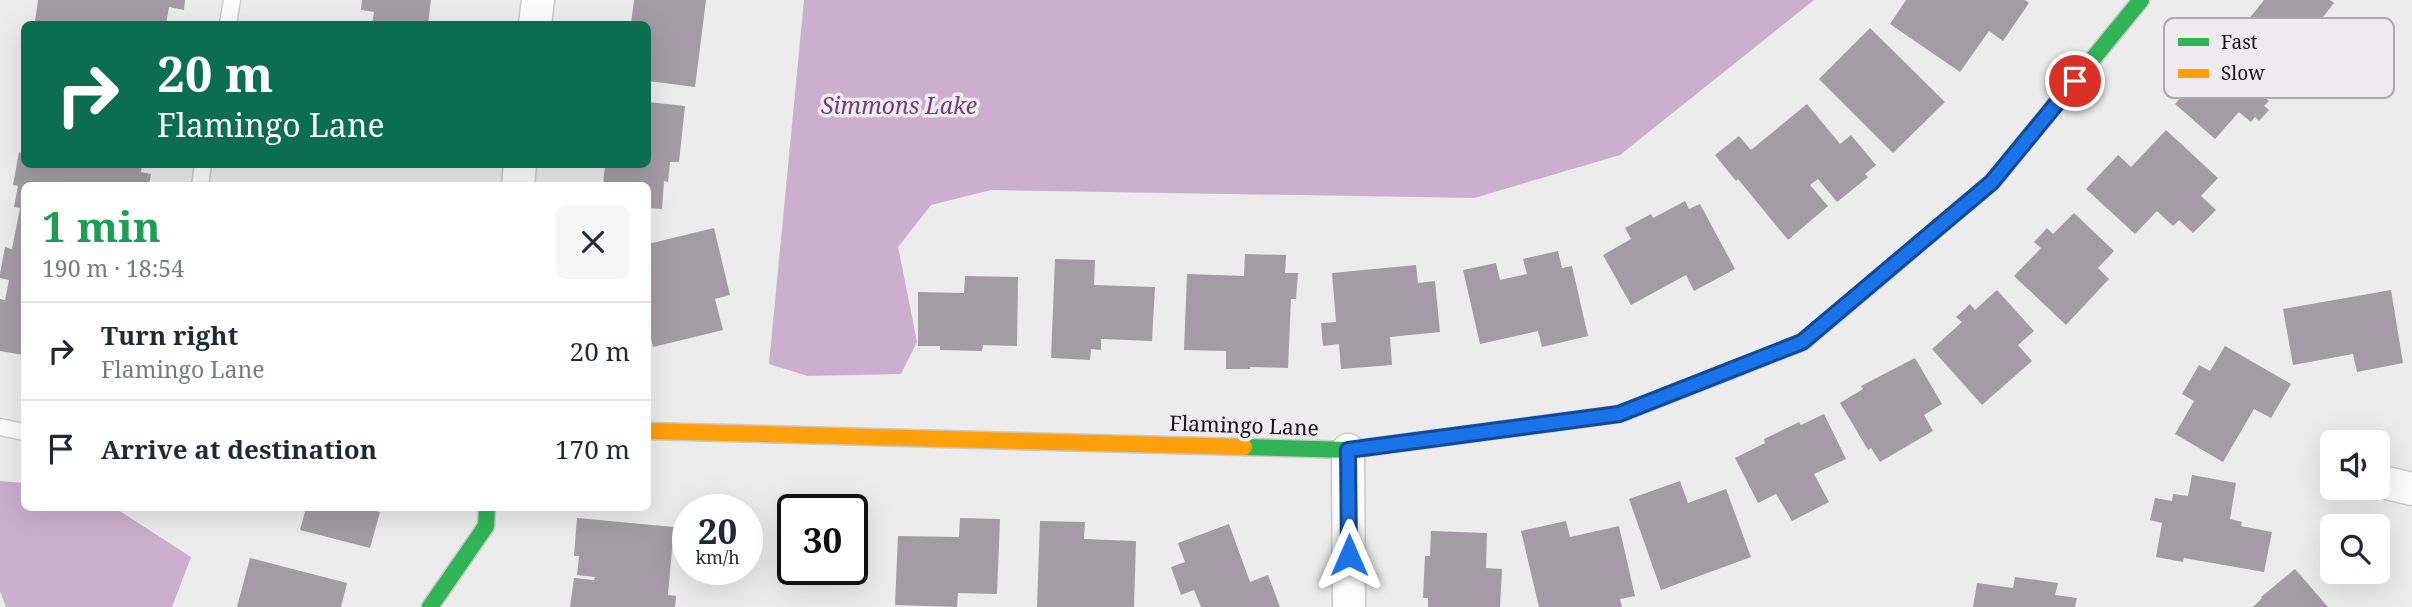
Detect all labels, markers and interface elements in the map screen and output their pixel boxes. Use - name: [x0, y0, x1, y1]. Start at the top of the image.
- legend: [2164, 18, 2394, 98]
- text: Fast: [2221, 29, 2258, 55]
- text: 20 m: [157, 40, 273, 106]
- icon: right: [42, 49, 133, 140]
- pin: [2045, 51, 2105, 111]
- text: Slow: [2221, 60, 2265, 86]
- icon: arrive: [2056, 62, 2094, 100]
- water label: Simmons Lake: [821, 89, 977, 121]
- text: Flamingo Lane: [157, 103, 385, 146]
- text: 1 min: [42, 197, 161, 254]
- button: close: [556, 205, 630, 279]
- text: 190 m · 18:54: [42, 252, 184, 284]
- text: Turn right: [101, 317, 238, 353]
- icon: right: [42, 332, 80, 370]
- text: 20 m: [570, 333, 630, 369]
- text: Flamingo Lane: [101, 353, 265, 385]
- street label: Flamingo Lane: [1169, 408, 1319, 442]
- icon: arrive: [42, 430, 80, 468]
- map controls: [2320, 430, 2390, 584]
- button: sound: [2320, 430, 2390, 500]
- text: Arrive at destination: [101, 431, 377, 467]
- text: 170 m: [555, 431, 630, 467]
- speed limit sign: 30: [777, 494, 868, 585]
- text: 20: [698, 507, 737, 554]
- button: search: [2320, 514, 2390, 584]
- position arrow: [1312, 518, 1386, 592]
- text: km/h: [695, 545, 740, 569]

